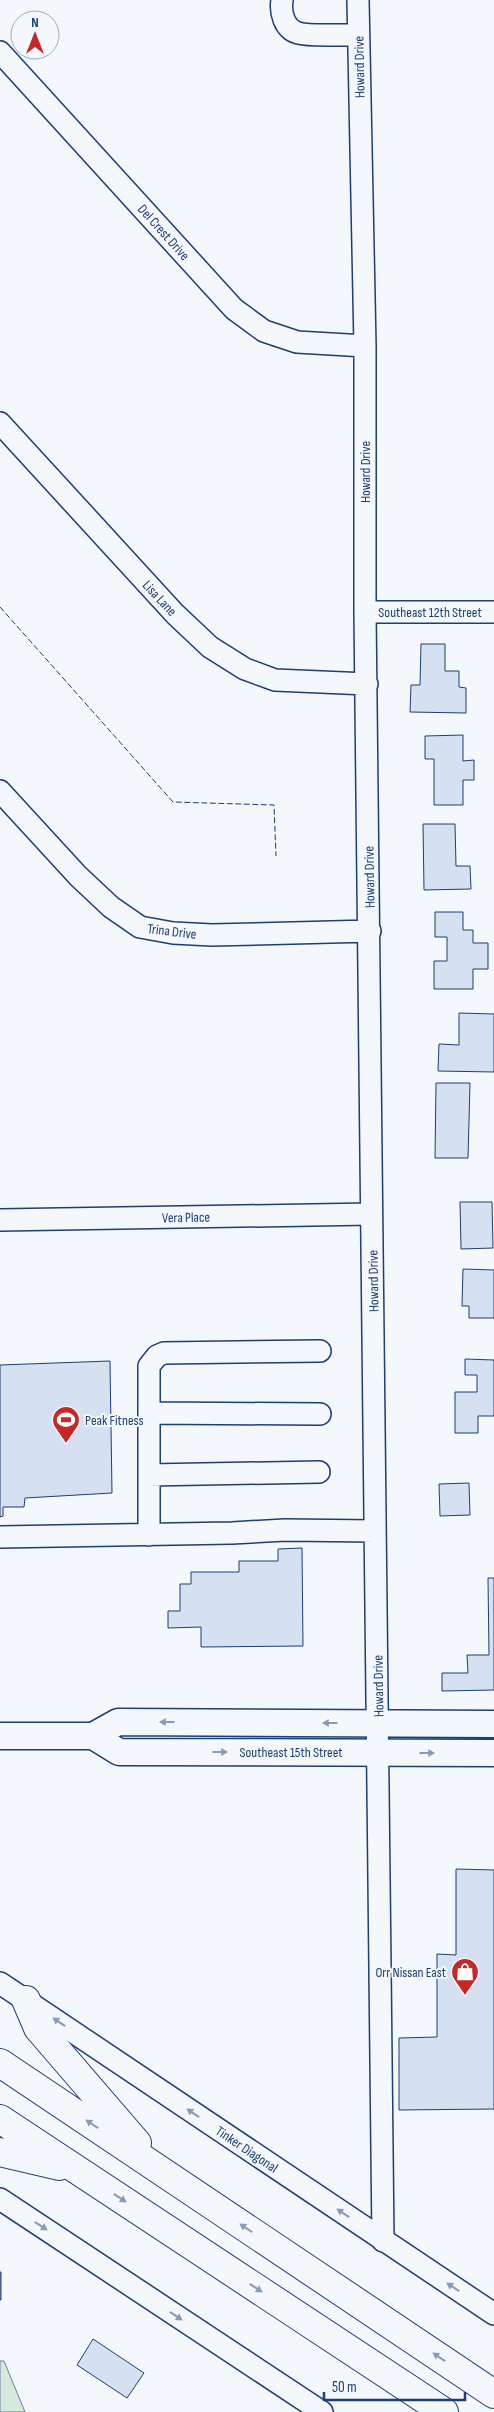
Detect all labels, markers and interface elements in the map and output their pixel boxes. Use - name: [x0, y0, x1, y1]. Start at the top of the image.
- north arrow: [10, 10, 60, 60]
- text: N: [31, 14, 39, 31]
- street label: Howard Drive: [350, 36, 369, 98]
- street label: Del Crest Drive: [134, 201, 193, 264]
- street label: Howard Drive: [357, 441, 374, 503]
- street label: Lisa Lane: [139, 577, 180, 620]
- street label: Southeast 12th Street: [378, 604, 482, 621]
- street label: Howard Drive: [360, 846, 379, 908]
- street label: Trina Drive: [146, 920, 197, 943]
- street label: Vera Place: [162, 1209, 210, 1226]
- street label: Howard Drive: [364, 1250, 383, 1312]
- sports icon: Peak Fitness: [51, 1405, 81, 1444]
- place label: Peak Fitness: [85, 1412, 143, 1429]
- street label: Howard Drive: [369, 1655, 388, 1717]
- one-way arrow: [159, 1718, 175, 1726]
- one-way arrow: [321, 1719, 337, 1727]
- street label: Southeast 15th Street: [240, 1744, 343, 1761]
- one-way arrow: [212, 1748, 228, 1756]
- one-way arrow: [419, 1749, 435, 1757]
- shop icon: Orr Nissan East: [450, 1957, 480, 1996]
- place label: Orr Nissan East: [375, 1964, 446, 1981]
- one-way arrow: [52, 2017, 65, 2027]
- one-way arrow: [187, 2108, 200, 2118]
- one-way arrow: [85, 2119, 98, 2129]
- street label: Tinker Diagonal: [212, 2122, 281, 2176]
- one-way arrow: [114, 2194, 127, 2203]
- one-way arrow: [336, 2208, 349, 2218]
- one-way arrow: [34, 2221, 47, 2231]
- one-way arrow: [239, 2223, 252, 2233]
- one-way arrow: [447, 2282, 460, 2292]
- one-way arrow: [249, 2283, 263, 2293]
- one-way arrow: [169, 2311, 183, 2320]
- one-way arrow: [432, 2352, 446, 2362]
- scale bar: [324, 2370, 465, 2402]
- text: 50 m: [332, 2378, 357, 2397]

